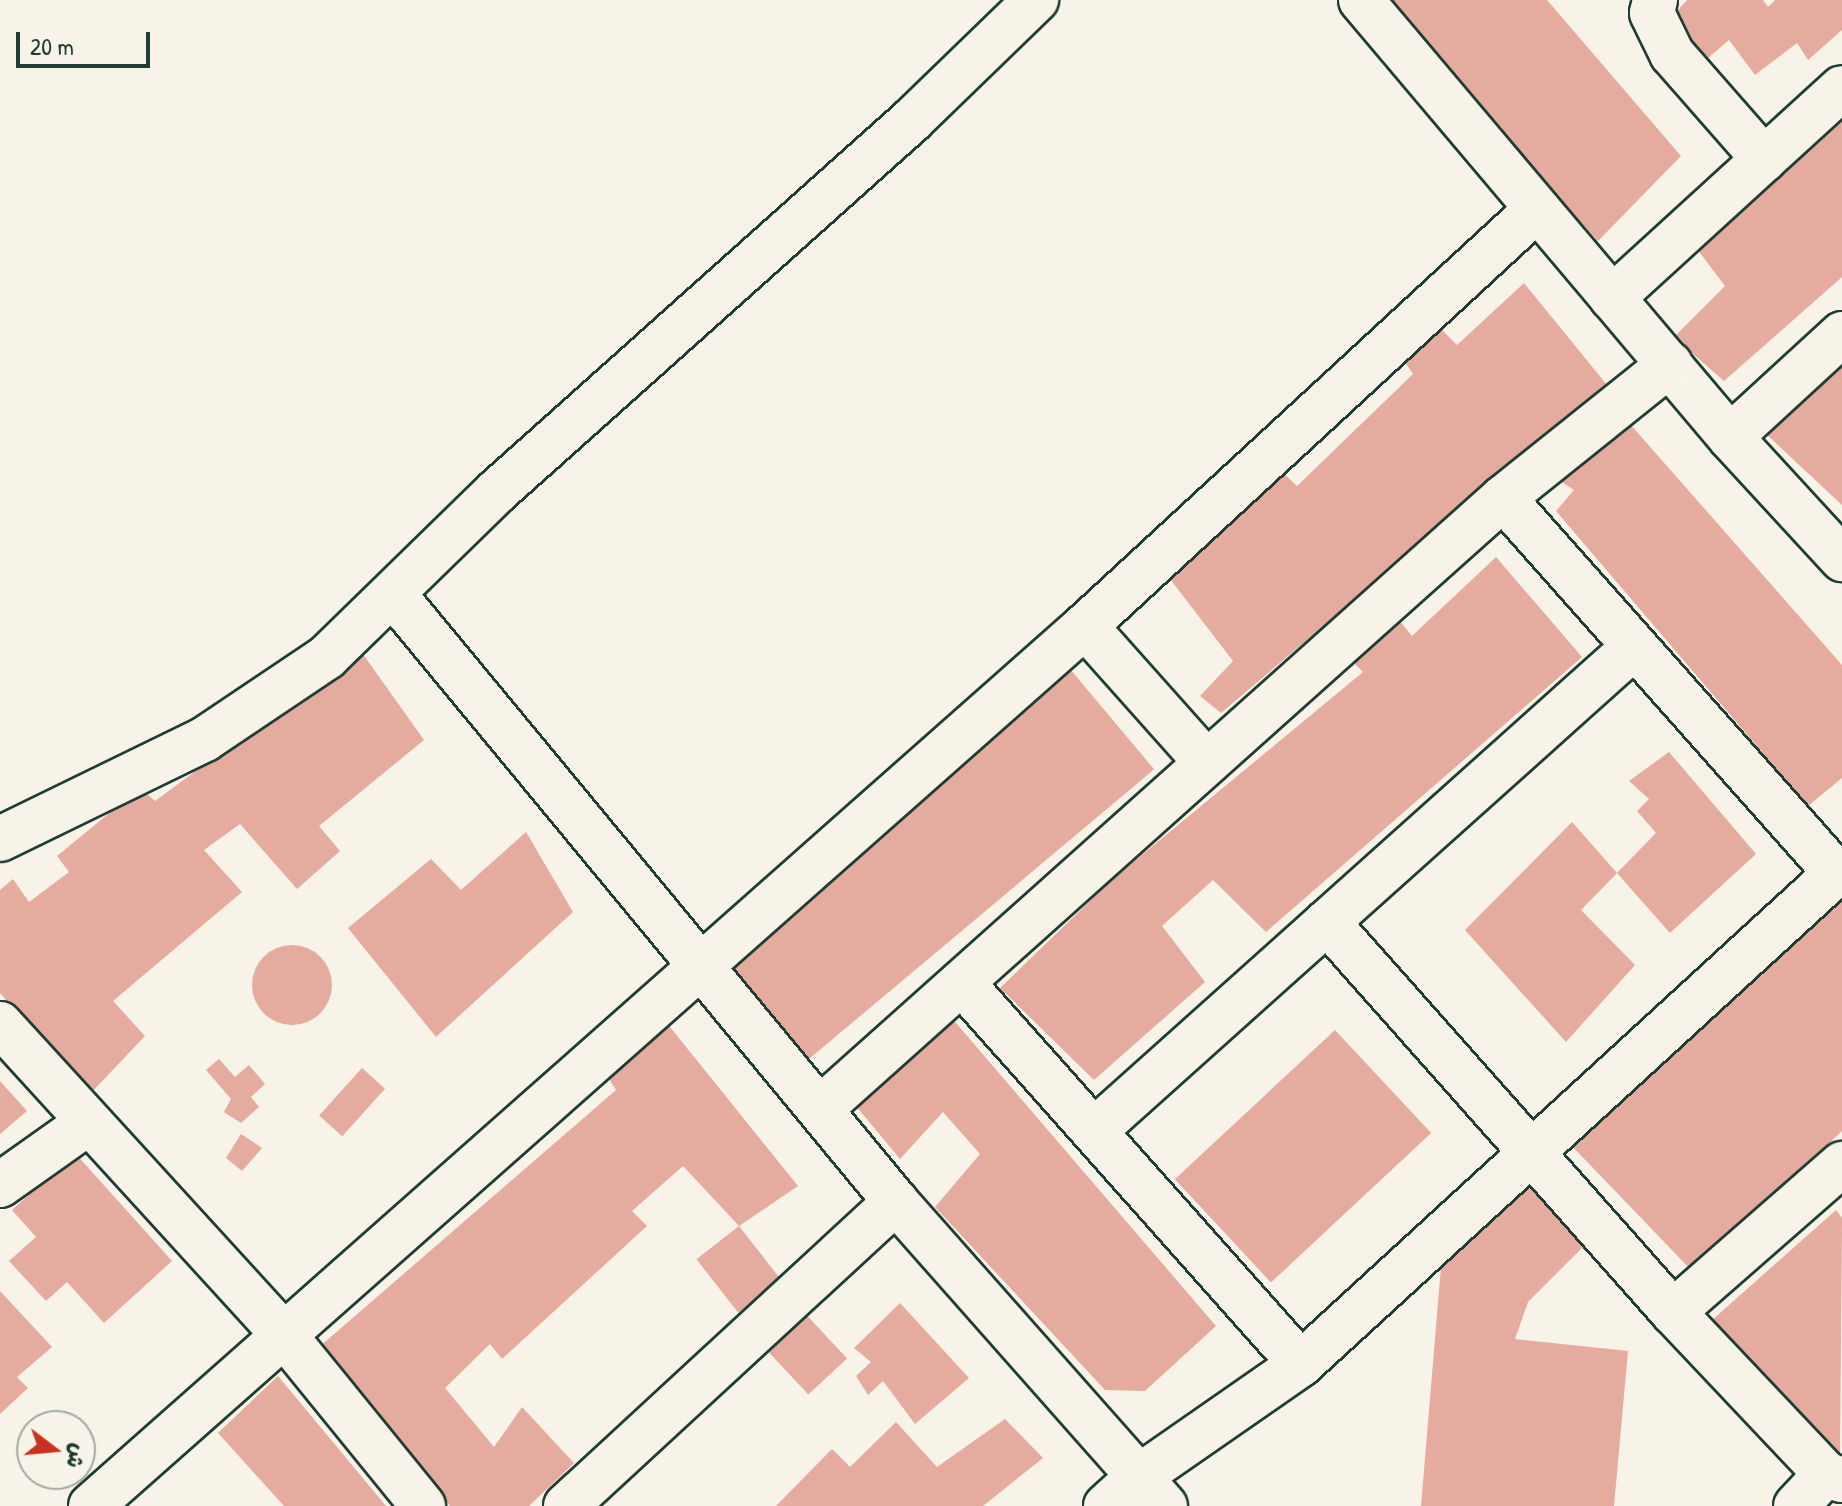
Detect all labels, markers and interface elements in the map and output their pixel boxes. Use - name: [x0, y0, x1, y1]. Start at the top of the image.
- scale bar: [20, 16, 154, 66]
- text: 20 m: [30, 30, 74, 62]
- north arrow: [16, 1410, 96, 1490]
- text: ش: [59, 1440, 95, 1472]

